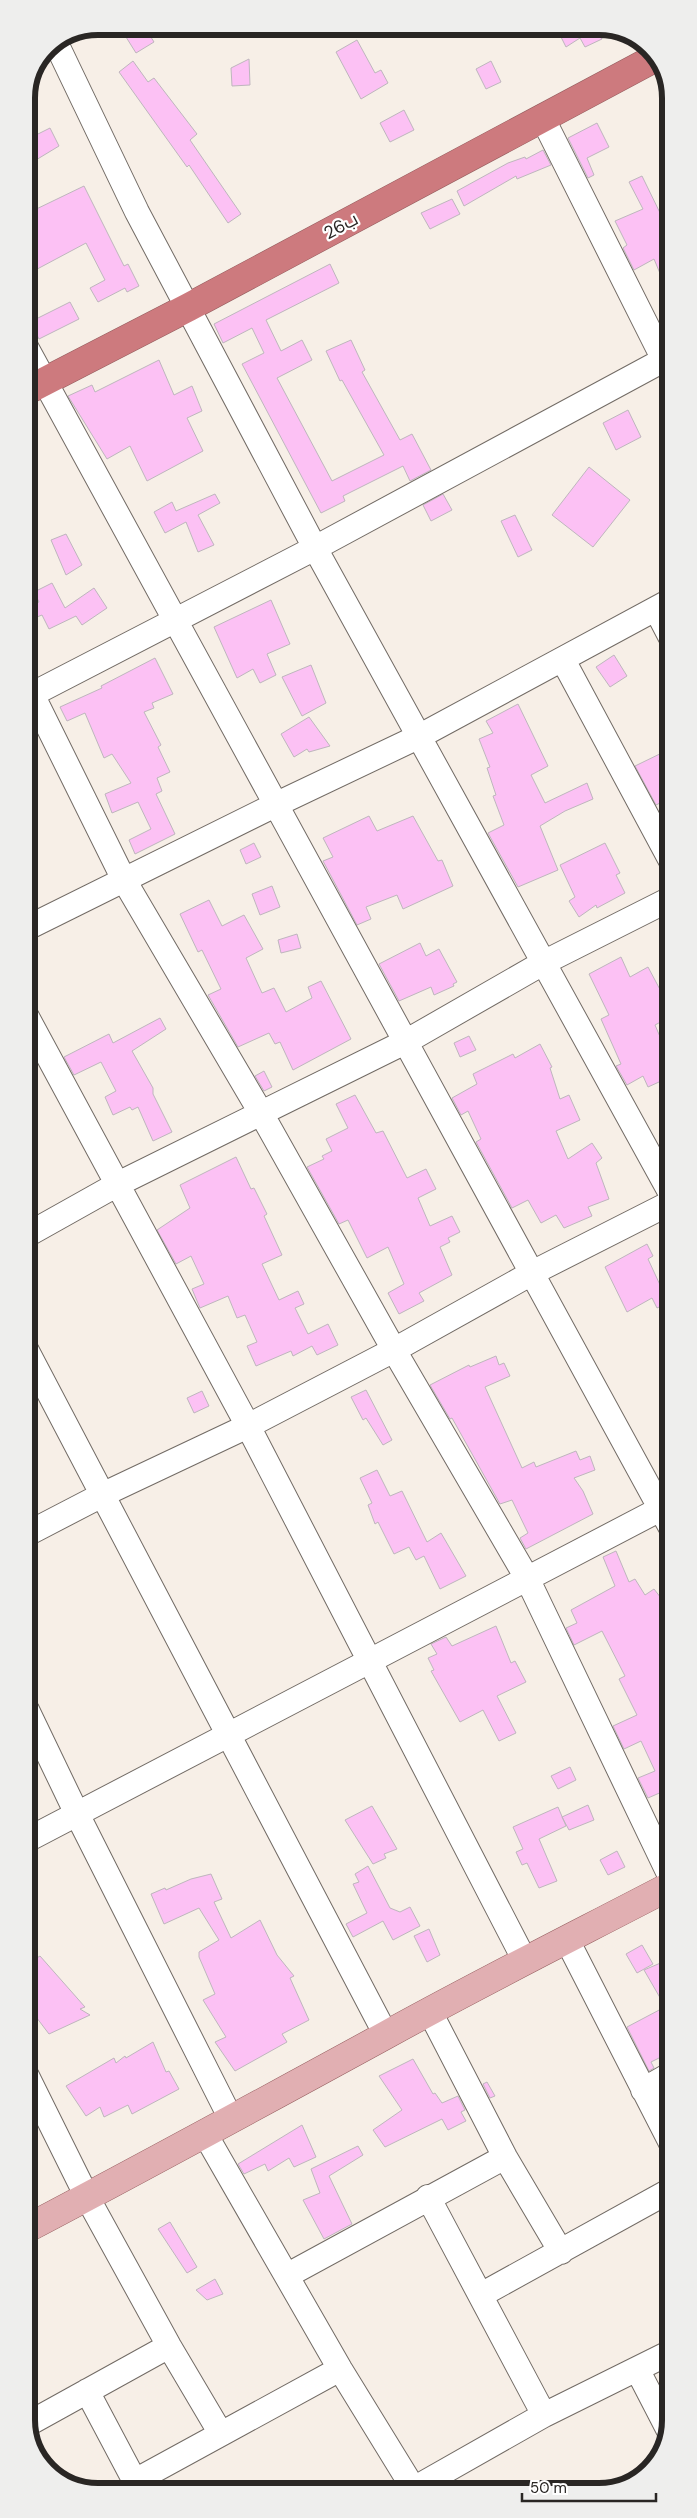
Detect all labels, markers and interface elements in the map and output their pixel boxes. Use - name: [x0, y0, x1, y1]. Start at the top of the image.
- street label: 26ب: [320, 207, 362, 245]
- scale bar: [522, 2470, 656, 2502]
- text: 50 m: [530, 2478, 567, 2498]

